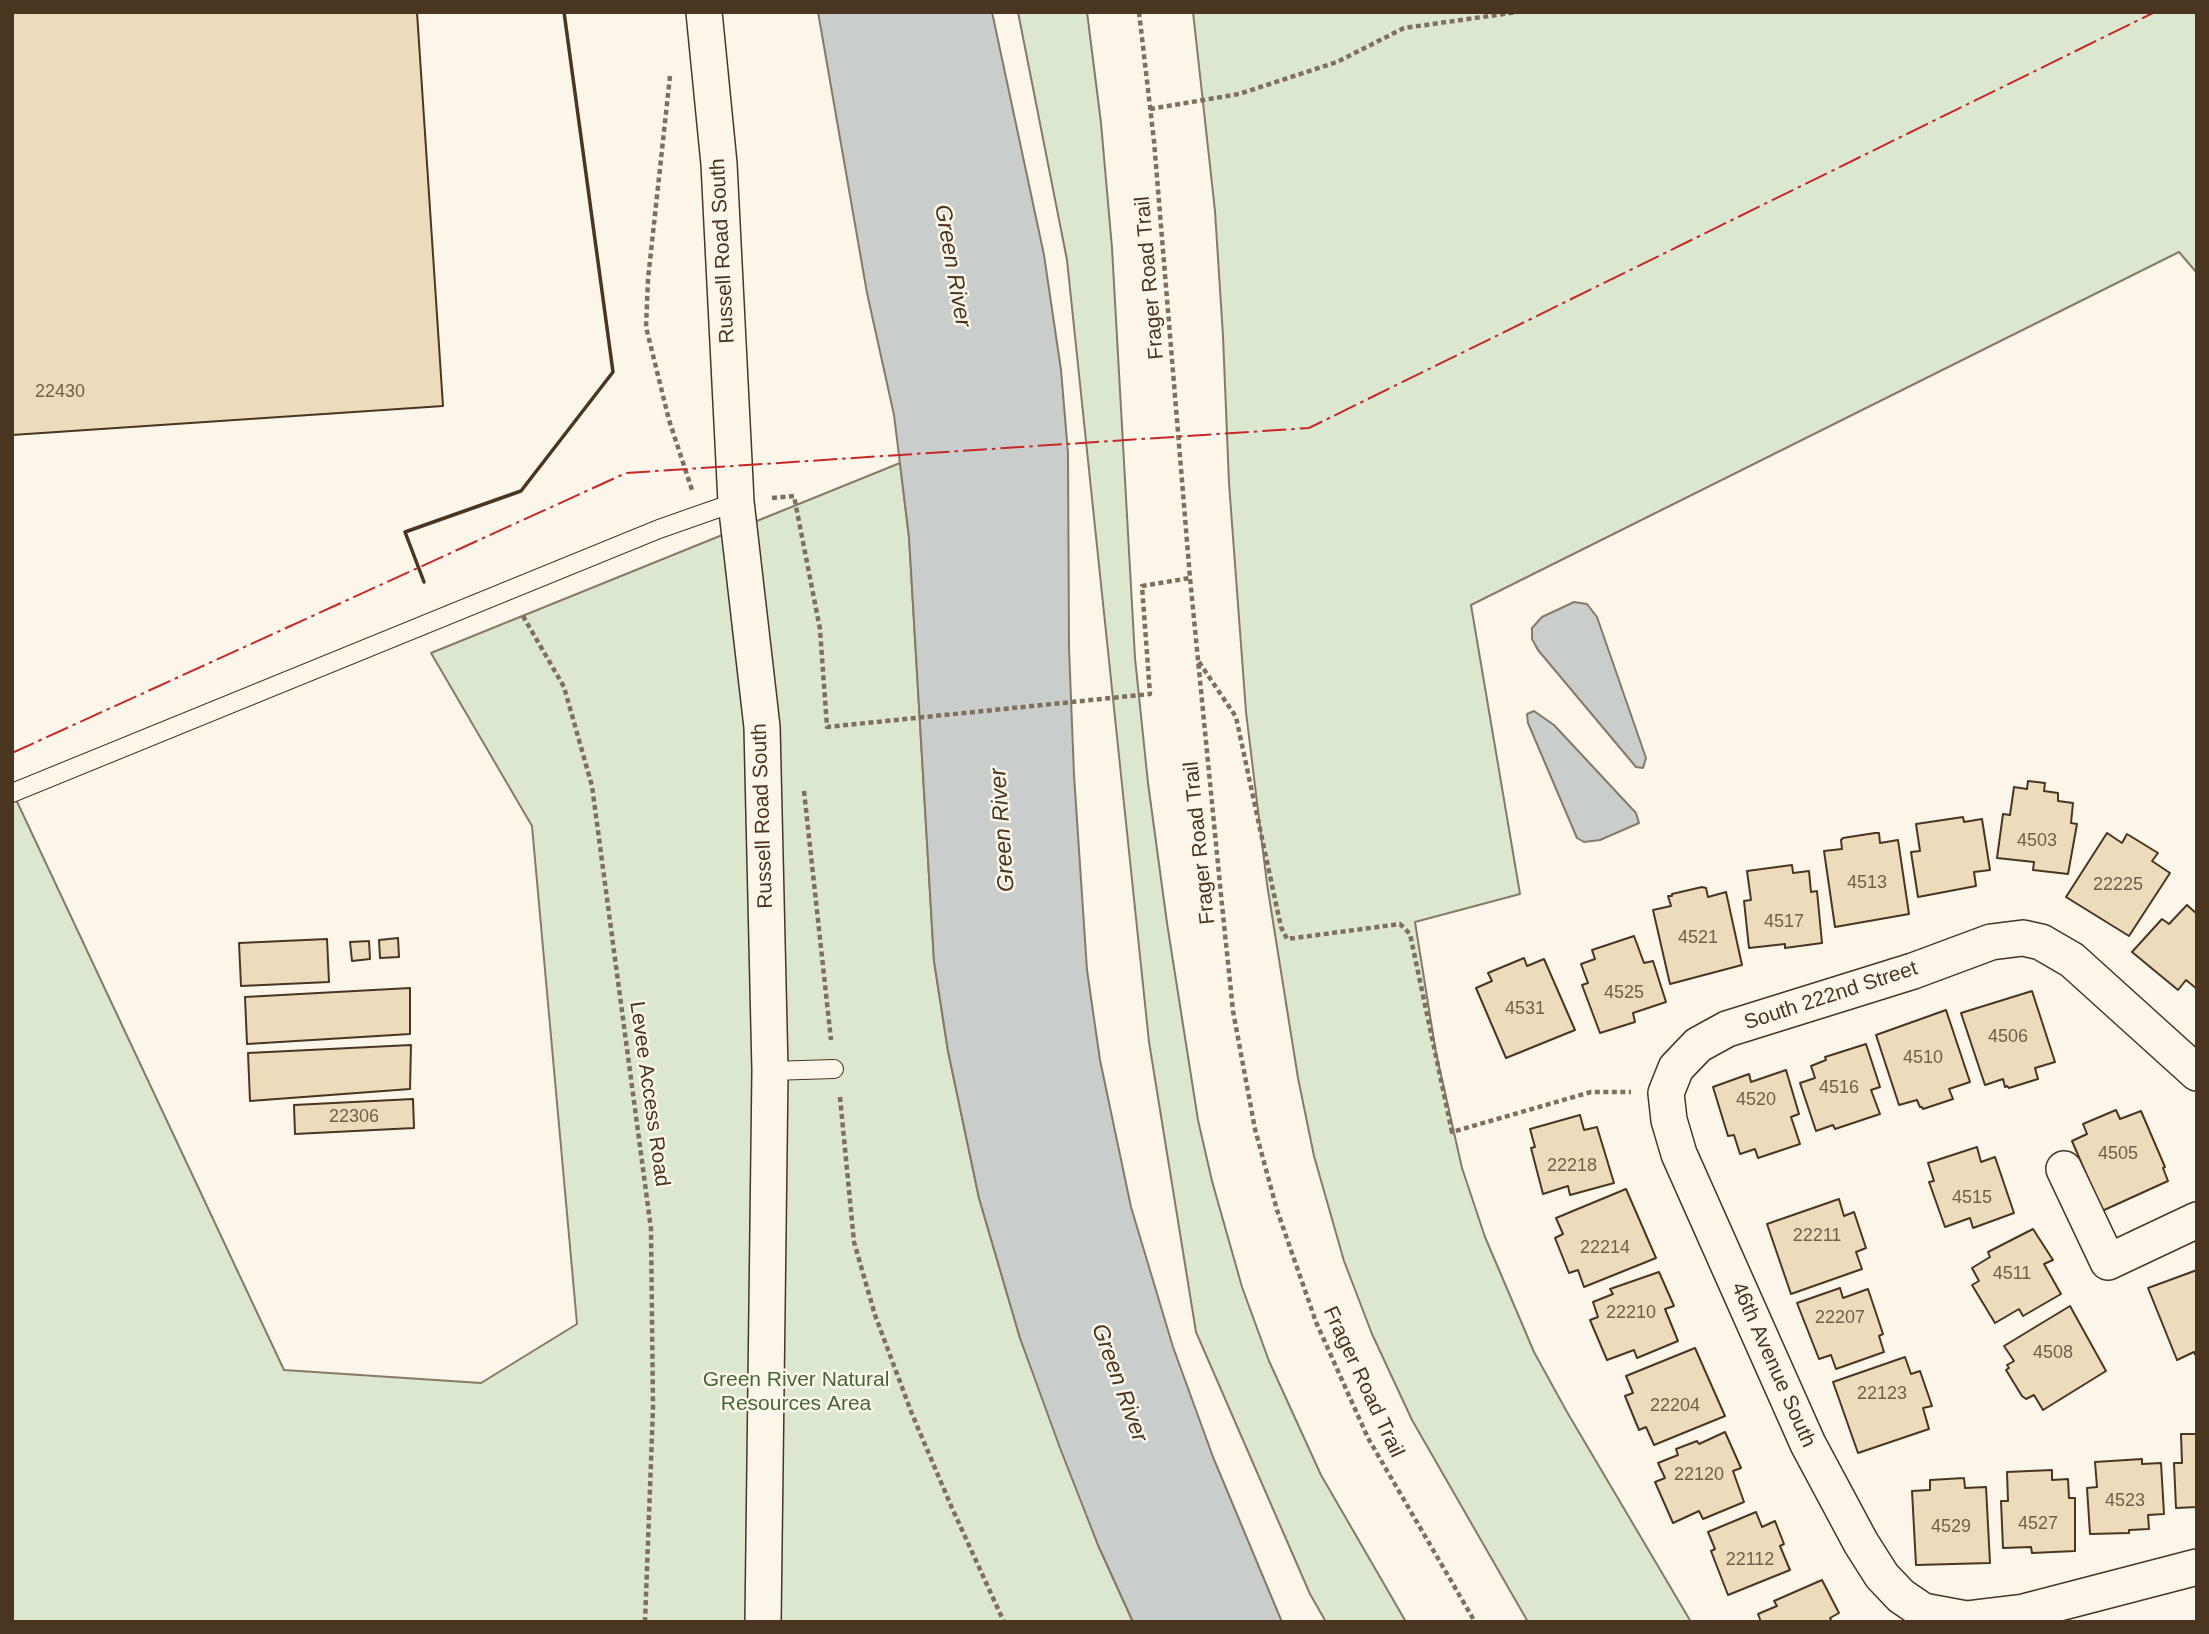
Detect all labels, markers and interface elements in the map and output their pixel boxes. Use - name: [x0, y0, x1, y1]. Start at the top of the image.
- street label: Russell Road South: [706, 158, 740, 344]
- street label: Frager Road Trail: [1130, 195, 1170, 361]
- water label: Green River: [928, 203, 976, 329]
- house number: 22430: [35, 381, 85, 403]
- street label: Russell Road South: [747, 723, 779, 909]
- street label: Frager Road Trail: [1179, 760, 1221, 926]
- water label: Green River: [985, 767, 1021, 893]
- house number: 4503: [2017, 830, 2057, 852]
- house number: 4513: [1847, 872, 1887, 894]
- house number: 22225: [2093, 874, 2143, 896]
- house number: 4517: [1764, 911, 1804, 933]
- house number: 4521: [1678, 927, 1718, 949]
- street label: South 222nd Street: [1741, 956, 1921, 1036]
- house number: 4525: [1604, 982, 1644, 1004]
- house number: 4531: [1505, 998, 1545, 1020]
- street label: Levee Access Road: [624, 1000, 674, 1188]
- house number: 4506: [1988, 1026, 2028, 1048]
- house number: 4510: [1903, 1047, 1943, 1069]
- house number: 4516: [1819, 1077, 1859, 1099]
- house number: 4520: [1736, 1089, 1776, 1111]
- house number: 22306: [329, 1106, 379, 1128]
- house number: 4505: [2098, 1143, 2138, 1165]
- house number: 22218: [1547, 1155, 1597, 1177]
- house number: 4515: [1952, 1187, 1992, 1209]
- house number: 22211: [1793, 1225, 1841, 1247]
- house number: 22214: [1580, 1237, 1630, 1259]
- house number: 4511: [1993, 1263, 2031, 1285]
- street label: 46th Avenue South: [1725, 1278, 1821, 1452]
- street label: Frager Road Trail: [1317, 1302, 1409, 1462]
- house number: 22210: [1606, 1302, 1656, 1324]
- house number: 22207: [1815, 1307, 1865, 1329]
- water label: Green River: [1085, 1320, 1153, 1446]
- house number: 4508: [2033, 1342, 2073, 1364]
- park label: Green River Natural Resources Area: [703, 1367, 889, 1417]
- house number: 22123: [1857, 1383, 1907, 1405]
- house number: 22204: [1650, 1395, 1700, 1417]
- house number: 22120: [1674, 1464, 1724, 1486]
- house number: 4523: [2105, 1490, 2145, 1512]
- house number: 4527: [2018, 1513, 2058, 1535]
- house number: 4529: [1931, 1516, 1971, 1538]
- house number: 22112: [1726, 1549, 1774, 1571]

